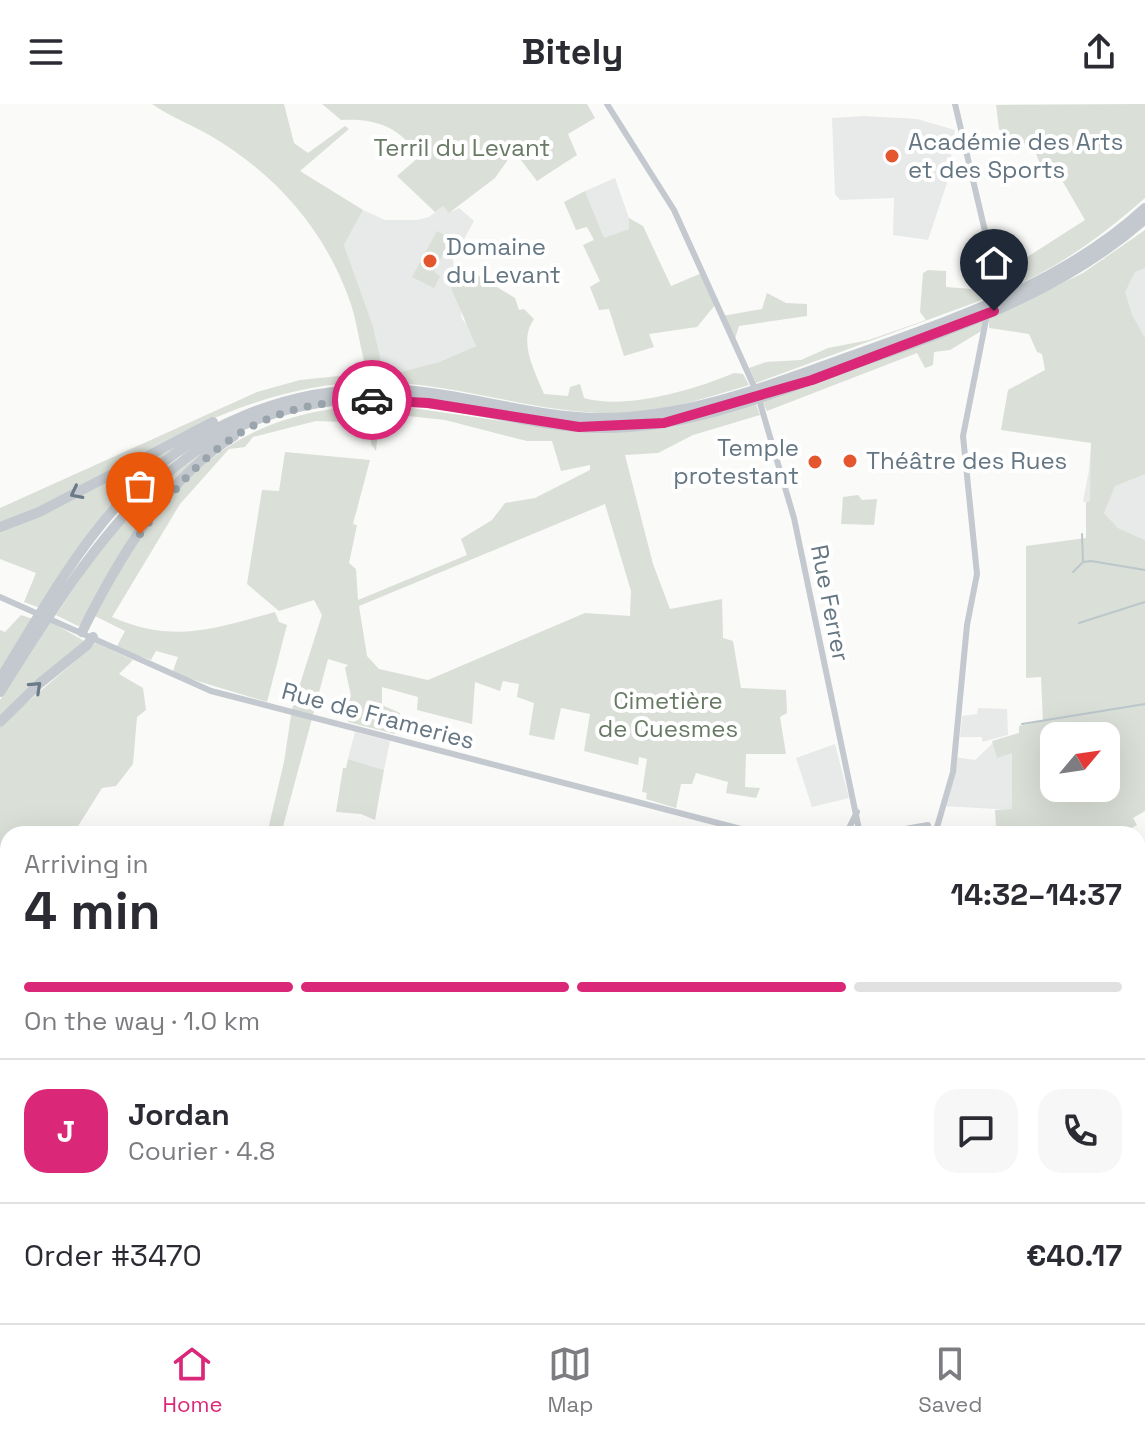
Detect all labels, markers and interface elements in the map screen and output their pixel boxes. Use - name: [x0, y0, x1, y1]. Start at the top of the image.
- text: Bitely: [522, 29, 623, 75]
- icon: menu: [24, 30, 68, 74]
- icon: share: [1077, 30, 1121, 74]
- place label: Académie des Arts et des Sports: [908, 126, 1124, 185]
- park label: Terril du Levant: [374, 132, 550, 163]
- marker: Académie des Arts et des Sports: [883, 147, 901, 165]
- pin: [960, 229, 1028, 311]
- place label: Domaine du Levant: [446, 231, 561, 290]
- icon: home: [972, 241, 1016, 285]
- marker: Domaine du Levant: [421, 252, 439, 270]
- courier: [332, 360, 412, 440]
- icon: car: [350, 378, 394, 422]
- place label: Temple protestant: [673, 432, 799, 491]
- place label: Théâtre des Rues: [866, 445, 1067, 476]
- pin: [106, 452, 174, 534]
- marker: Théâtre des Rues: [841, 452, 859, 470]
- marker: Temple protestant: [806, 453, 824, 471]
- icon: bag: [118, 464, 162, 508]
- one-way arrow: [69, 483, 84, 499]
- street label: Rue Ferrer: [804, 542, 857, 664]
- street label: Rue de Frameries: [278, 675, 478, 756]
- one-way arrow: [27, 682, 42, 696]
- park label: Cimetière de Cuesmes: [598, 685, 738, 744]
- north arrow: [1040, 722, 1120, 802]
- map controls: [1040, 722, 1120, 802]
- text: Arriving in: [24, 847, 148, 881]
- text: 14:32–14:37: [950, 875, 1122, 914]
- text: 4 min: [24, 878, 161, 944]
- text: On the way · 1.0 km: [24, 1004, 260, 1038]
- button: chat: [934, 1089, 1018, 1173]
- button: phone: [1038, 1089, 1122, 1173]
- text: Jordan: [128, 1095, 230, 1134]
- text: J: [57, 1112, 75, 1151]
- text: Courier · 4.8: [128, 1134, 275, 1168]
- text: Order #3470: [24, 1236, 202, 1275]
- text: €40.17: [1026, 1236, 1122, 1275]
- tab: Home: [163, 1342, 222, 1418]
- tab: Map: [547, 1342, 593, 1418]
- tab: Saved: [918, 1342, 983, 1418]

